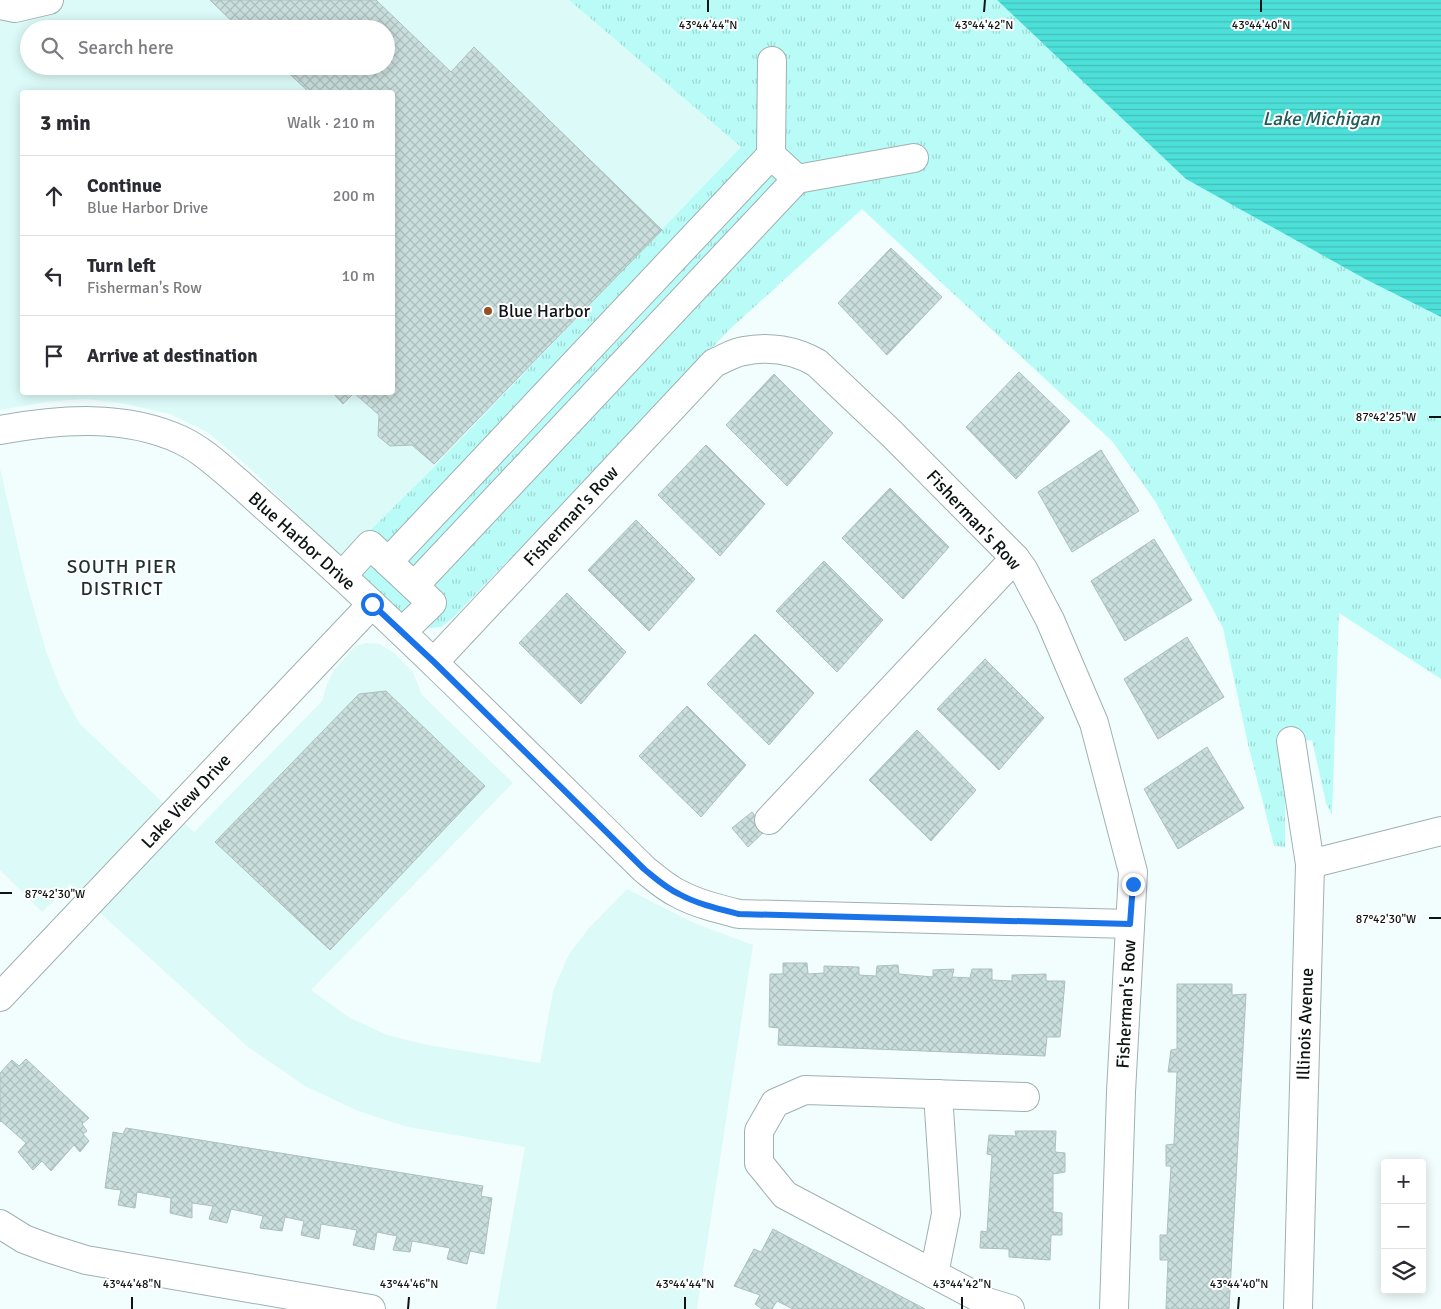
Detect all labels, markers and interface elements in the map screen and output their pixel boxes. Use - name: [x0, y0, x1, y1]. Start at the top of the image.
- text: 43°44'44"N: [679, 18, 737, 33]
- text: 43°44'42"N: [955, 18, 1013, 33]
- text: 43°44'40"N: [1232, 18, 1290, 33]
- search box: [20, 20, 395, 75]
- icon: search: [38, 34, 66, 62]
- text: Search here: [78, 36, 174, 60]
- water label: Lake Michigan: [1262, 107, 1380, 131]
- text: 3 min: [40, 110, 91, 136]
- text: Walk · 210 m: [287, 113, 375, 133]
- text: Continue: [87, 174, 162, 198]
- icon: ahead: [40, 182, 68, 210]
- text: 200 m: [333, 186, 375, 206]
- text: Blue Harbor Drive: [87, 198, 208, 218]
- text: Turn left: [87, 254, 156, 278]
- icon: left: [40, 262, 68, 290]
- text: 10 m: [341, 266, 375, 286]
- text: Fisherman's Row: [87, 278, 202, 298]
- place label: Blue Harbor: [498, 300, 590, 322]
- marker: Blue Harbor: [482, 305, 494, 317]
- icon: arrive: [40, 342, 68, 370]
- text: Arrive at destination: [87, 344, 258, 368]
- text: 87°42'25"W: [1356, 410, 1416, 425]
- street label: Fisherman's Row: [519, 461, 623, 571]
- street label: Fisherman's Row: [922, 465, 1026, 575]
- street label: Blue Harbor Drive: [244, 487, 360, 595]
- district label: SOUTH PIER DISTRICT: [67, 555, 177, 601]
- route start: [361, 593, 384, 616]
- street label: Lake View Drive: [137, 749, 235, 853]
- route end: [1122, 873, 1145, 896]
- text: 87°42'30"W: [25, 887, 85, 902]
- text: 87°42'30"W: [1356, 912, 1416, 927]
- street label: Fisherman's Row: [1112, 939, 1140, 1069]
- street label: Illinois Avenue: [1292, 967, 1318, 1081]
- map controls: [1381, 1159, 1426, 1294]
- button: +: [1381, 1159, 1426, 1204]
- button: −: [1381, 1204, 1426, 1249]
- button: layers: [1381, 1249, 1426, 1294]
- text: 43°44'48"N: [103, 1277, 161, 1292]
- text: 43°44'46"N: [380, 1277, 438, 1292]
- text: 43°44'44"N: [656, 1277, 714, 1292]
- text: 43°44'42"N: [933, 1277, 991, 1292]
- text: 43°44'40"N: [1210, 1277, 1268, 1292]

